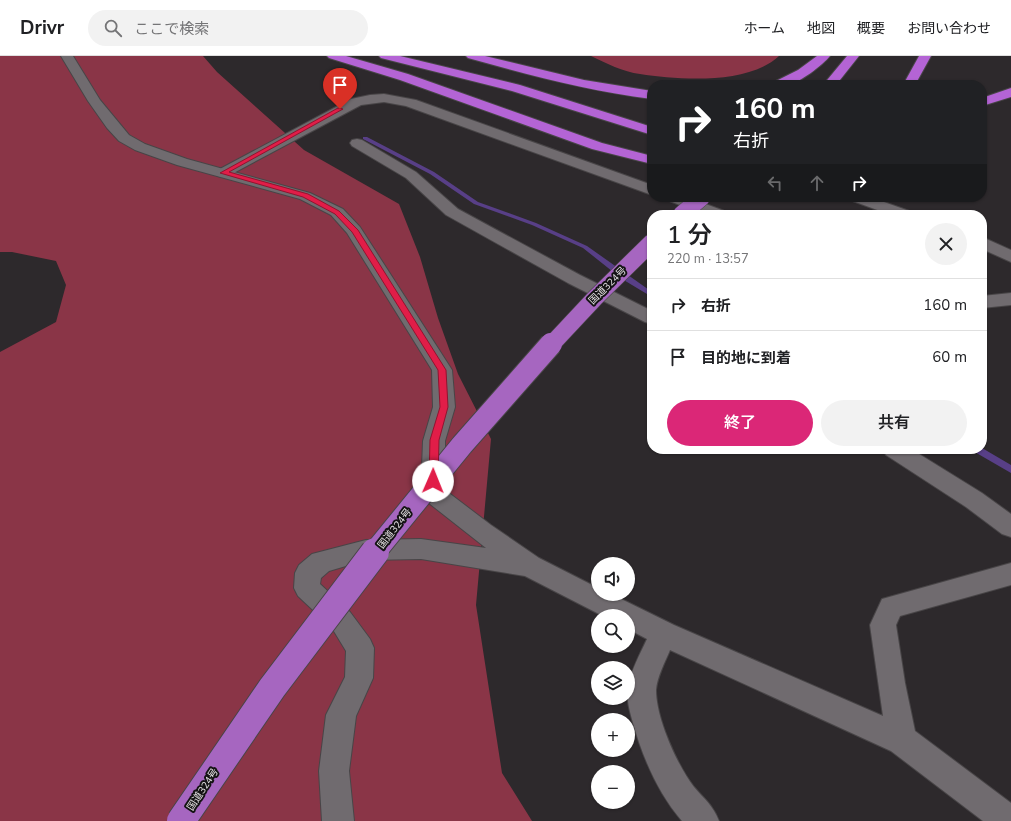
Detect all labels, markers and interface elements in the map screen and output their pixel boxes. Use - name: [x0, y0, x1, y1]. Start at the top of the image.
- search box: [88, 10, 368, 46]
- text: Drivr: [20, 15, 64, 41]
- icon: search: [102, 17, 124, 39]
- text: ここで検索: [134, 19, 209, 39]
- text: ホーム: [743, 19, 785, 38]
- text: 地図: [807, 19, 835, 38]
- text: 概要: [857, 19, 885, 38]
- text: お問い合わせ: [907, 19, 991, 38]
- pin: [323, 68, 357, 109]
- icon: arrive: [329, 74, 351, 96]
- text: 160 m: [733, 90, 816, 128]
- icon: right: [667, 96, 719, 148]
- text: 右折: [733, 129, 769, 153]
- icon: left: [764, 172, 786, 194]
- icon: ahead: [806, 172, 828, 194]
- icon: right: [848, 172, 870, 194]
- text: 1 分: [667, 219, 712, 251]
- button: close: [925, 223, 967, 265]
- text: 220 m · 13:57: [667, 250, 749, 268]
- street label: 国道324号: [586, 264, 630, 308]
- icon: right: [667, 294, 689, 316]
- text: 160 m: [923, 295, 967, 315]
- text: 右折: [701, 296, 731, 316]
- icon: arrive: [667, 346, 689, 368]
- text: 60 m: [932, 347, 967, 367]
- text: 目的地に到着: [701, 348, 791, 368]
- button: 終了: [667, 400, 813, 446]
- button: 共有: [821, 400, 967, 446]
- position arrow: [412, 460, 454, 502]
- street label: 国道324号: [374, 505, 415, 552]
- map controls: [591, 557, 635, 809]
- button: sound: [591, 557, 635, 601]
- button: search: [591, 609, 635, 653]
- button: layers: [591, 661, 635, 705]
- button: +: [591, 713, 635, 757]
- button: −: [591, 765, 635, 809]
- street label: 国道324号: [184, 766, 222, 813]

